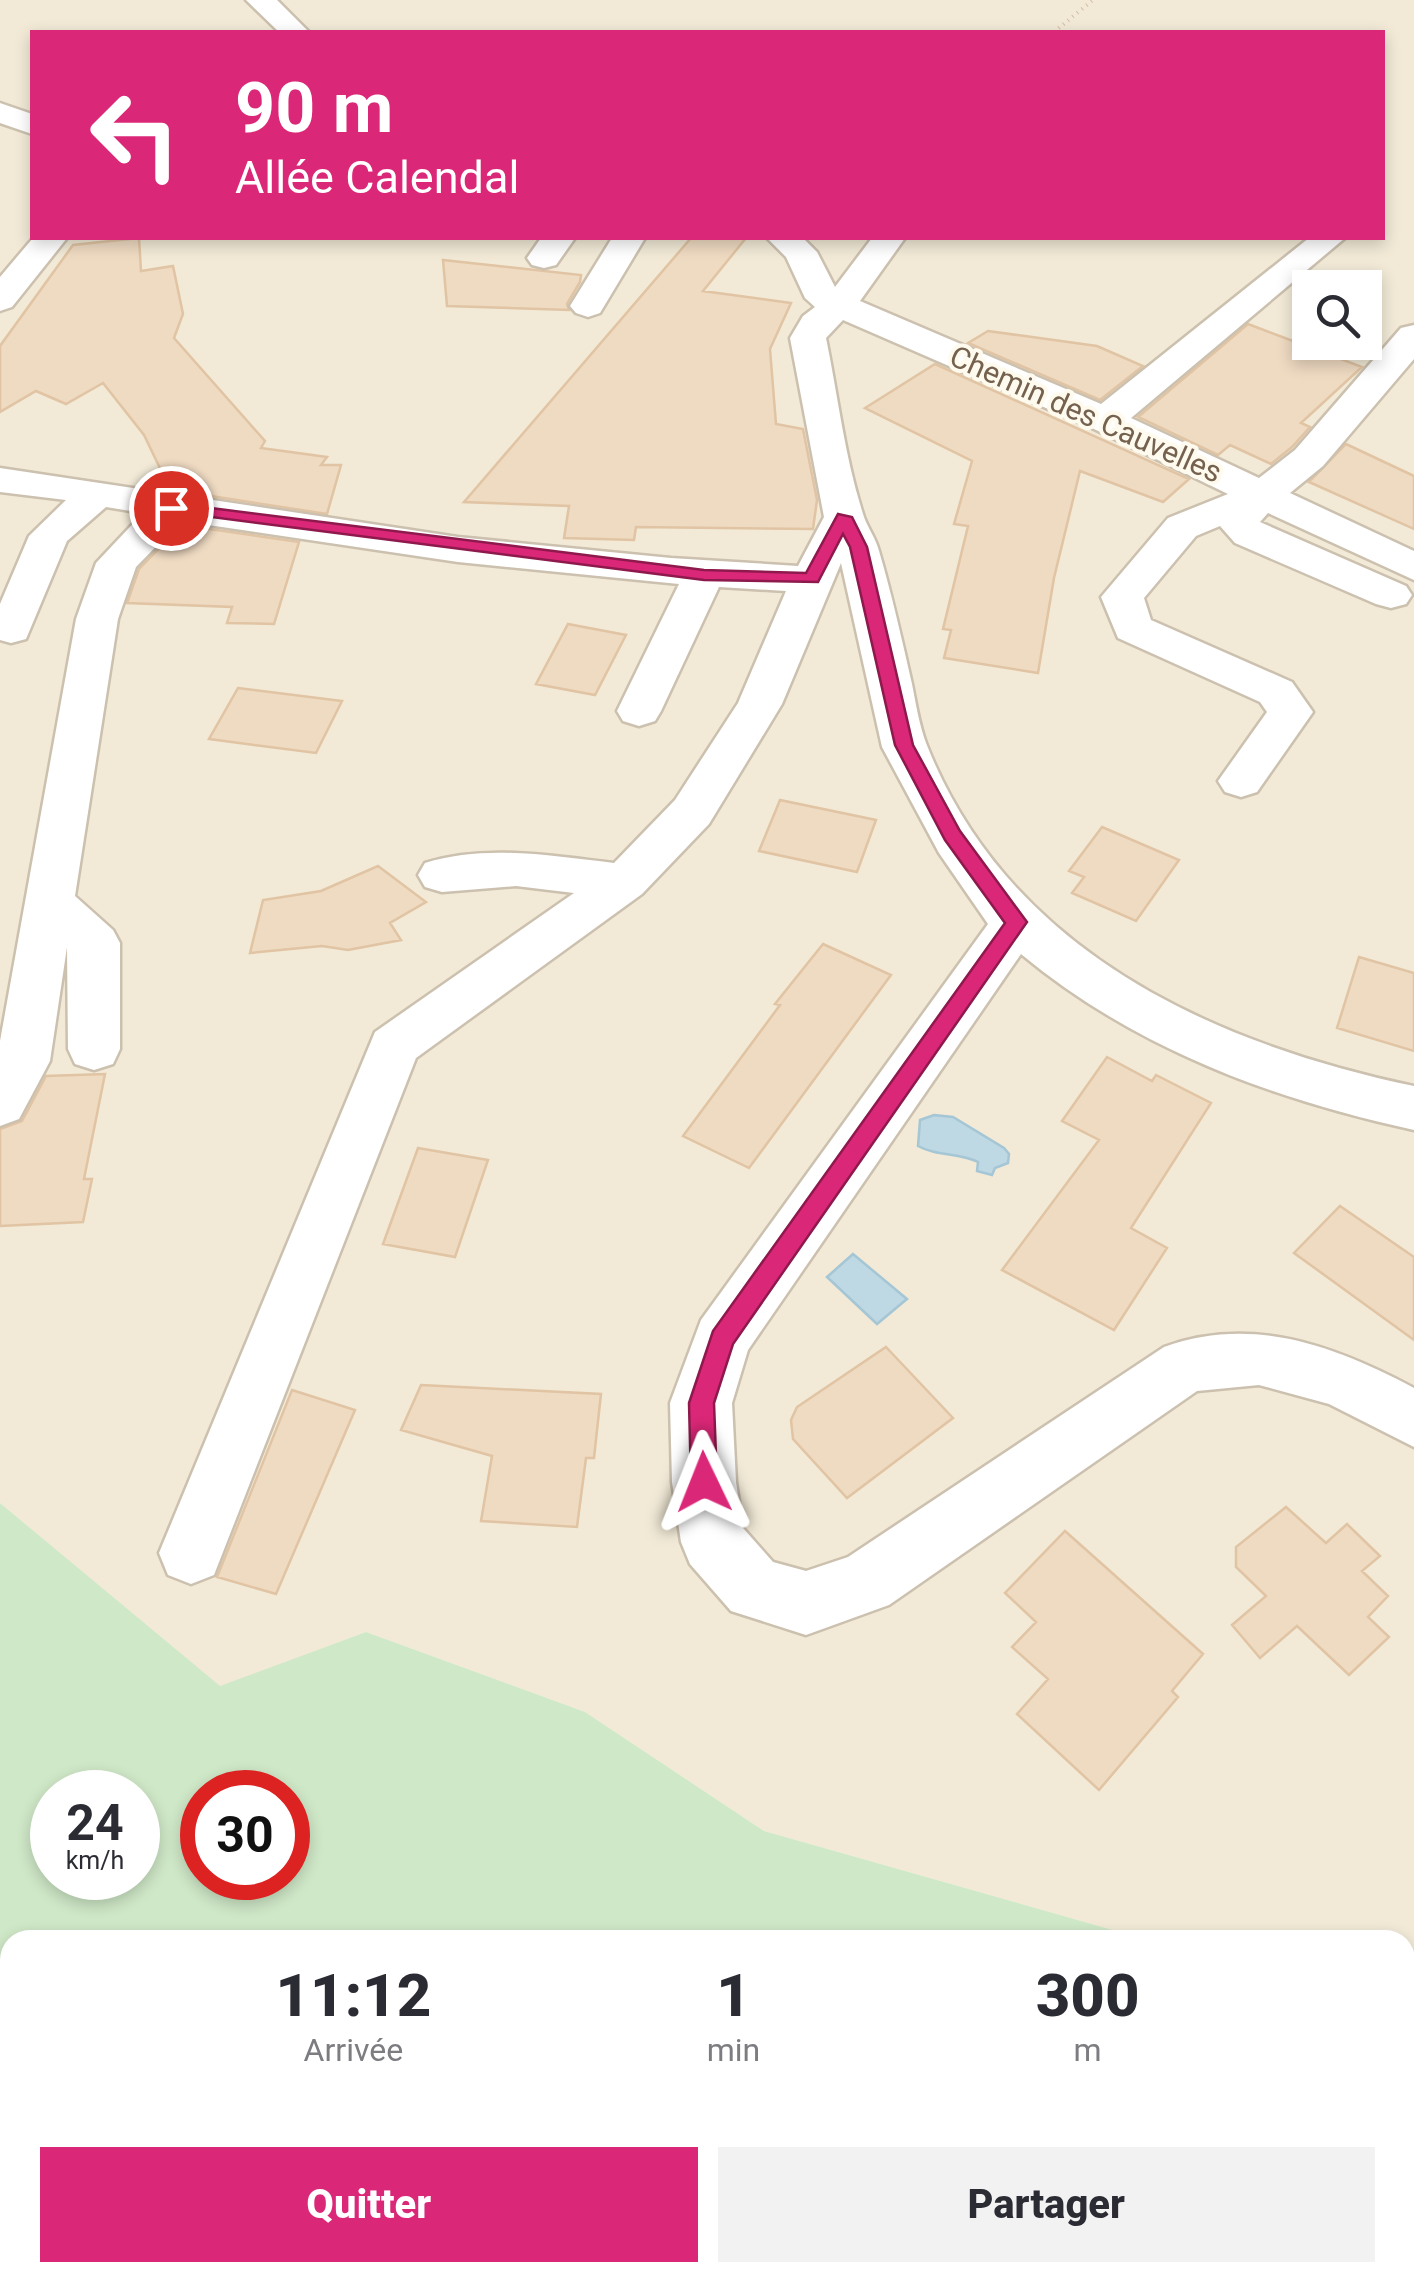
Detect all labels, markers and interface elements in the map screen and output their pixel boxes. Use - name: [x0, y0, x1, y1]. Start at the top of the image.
- text: 90 m: [235, 67, 393, 149]
- icon: left: [70, 70, 200, 200]
- text: Allée Calendal: [235, 151, 519, 204]
- map controls: [1292, 270, 1382, 360]
- button: search: [1292, 270, 1382, 360]
- street label: Chemin des Cauvelles: [945, 338, 1227, 490]
- pin: [129, 466, 214, 551]
- icon: arrive: [144, 481, 199, 536]
- position arrow: [652, 1430, 756, 1534]
- speed limit sign: 30: [180, 1770, 310, 1900]
- text: 24: [66, 1794, 124, 1852]
- text: km/h: [66, 1846, 124, 1875]
- text: 11:12: [275, 1960, 431, 2031]
- text: 1: [716, 1960, 751, 2031]
- text: 300: [1036, 1960, 1140, 2031]
- text: Arrivée: [304, 2031, 403, 2069]
- text: min: [707, 2031, 760, 2069]
- text: m: [1074, 2031, 1102, 2069]
- button: Quitter: [40, 2147, 698, 2262]
- button: Partager: [718, 2147, 1375, 2262]

